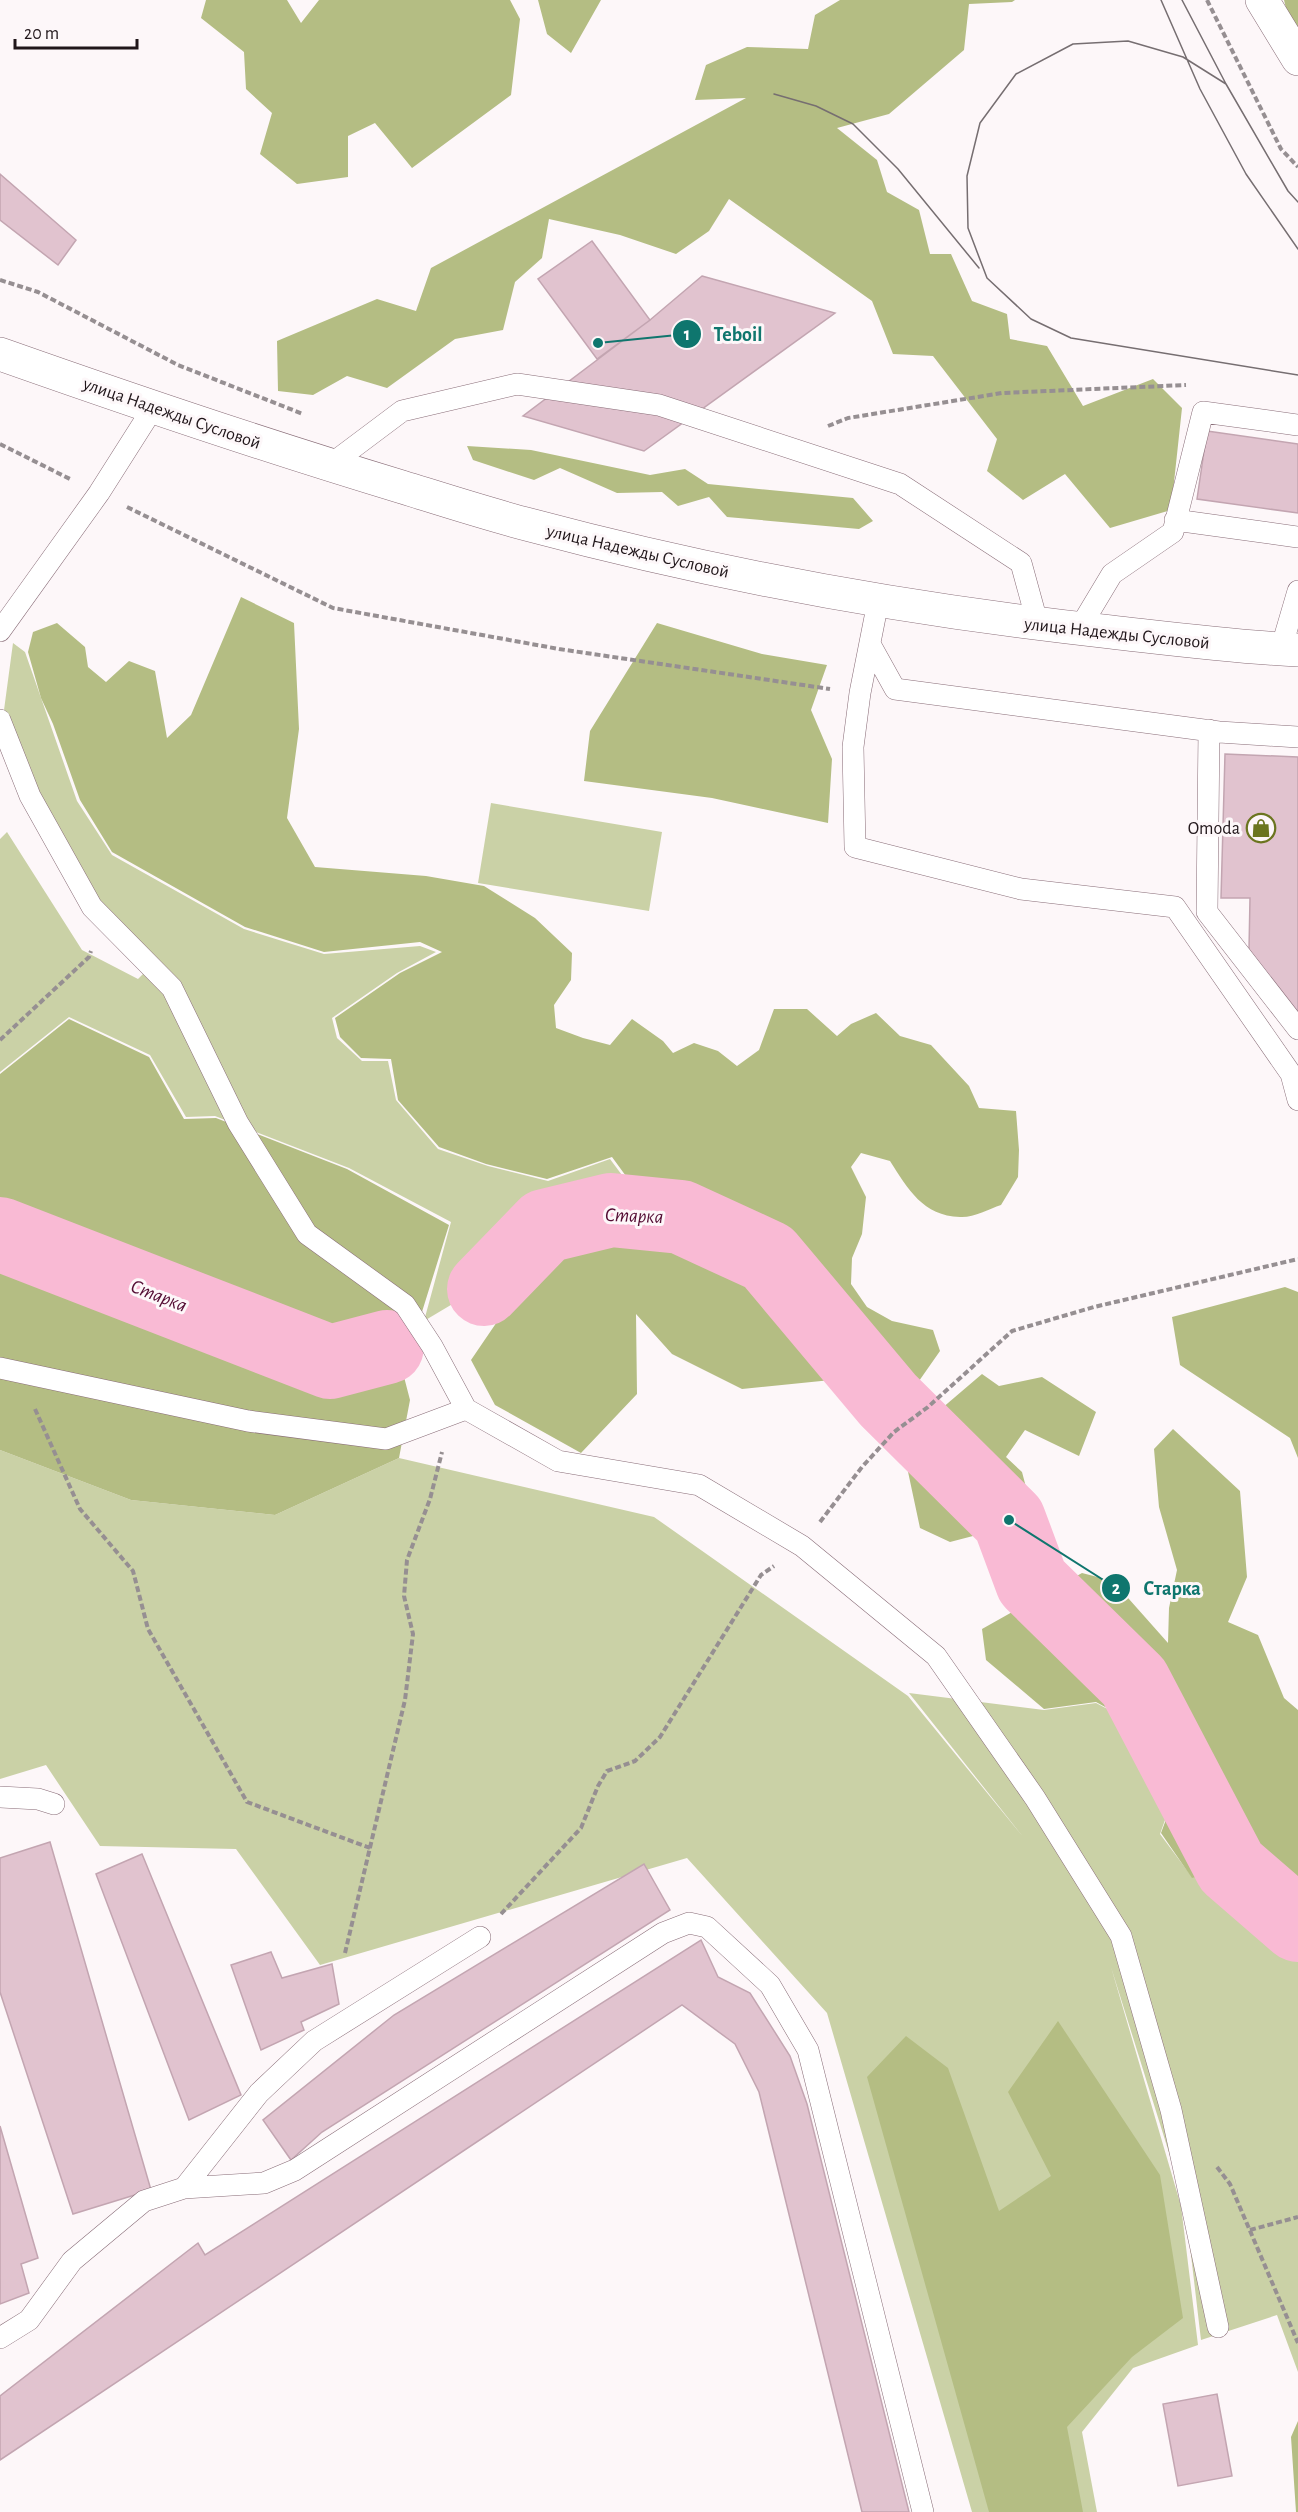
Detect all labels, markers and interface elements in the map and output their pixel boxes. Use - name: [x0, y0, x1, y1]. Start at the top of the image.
- scale bar: [15, 12, 136, 50]
- text: 20 m: [24, 25, 59, 43]
- callout: Teboil: [672, 315, 775, 353]
- text: Teboil: [714, 325, 762, 345]
- text: 1: [684, 326, 690, 344]
- street label: улица Надежды Сусловой: [80, 375, 263, 453]
- street label: улица Надежды Сусловой: [544, 522, 731, 582]
- street label: улица Надежды Сусловой: [1022, 615, 1211, 653]
- shop icon: Omoda: [1245, 812, 1277, 844]
- place label: Omoda: [1188, 820, 1240, 838]
- water label: Старка: [604, 1205, 664, 1227]
- water label: Старка: [128, 1276, 190, 1316]
- callout: Старка: [1101, 1569, 1213, 1607]
- text: Старка: [1143, 1579, 1201, 1599]
- text: 2: [1112, 1580, 1121, 1598]

